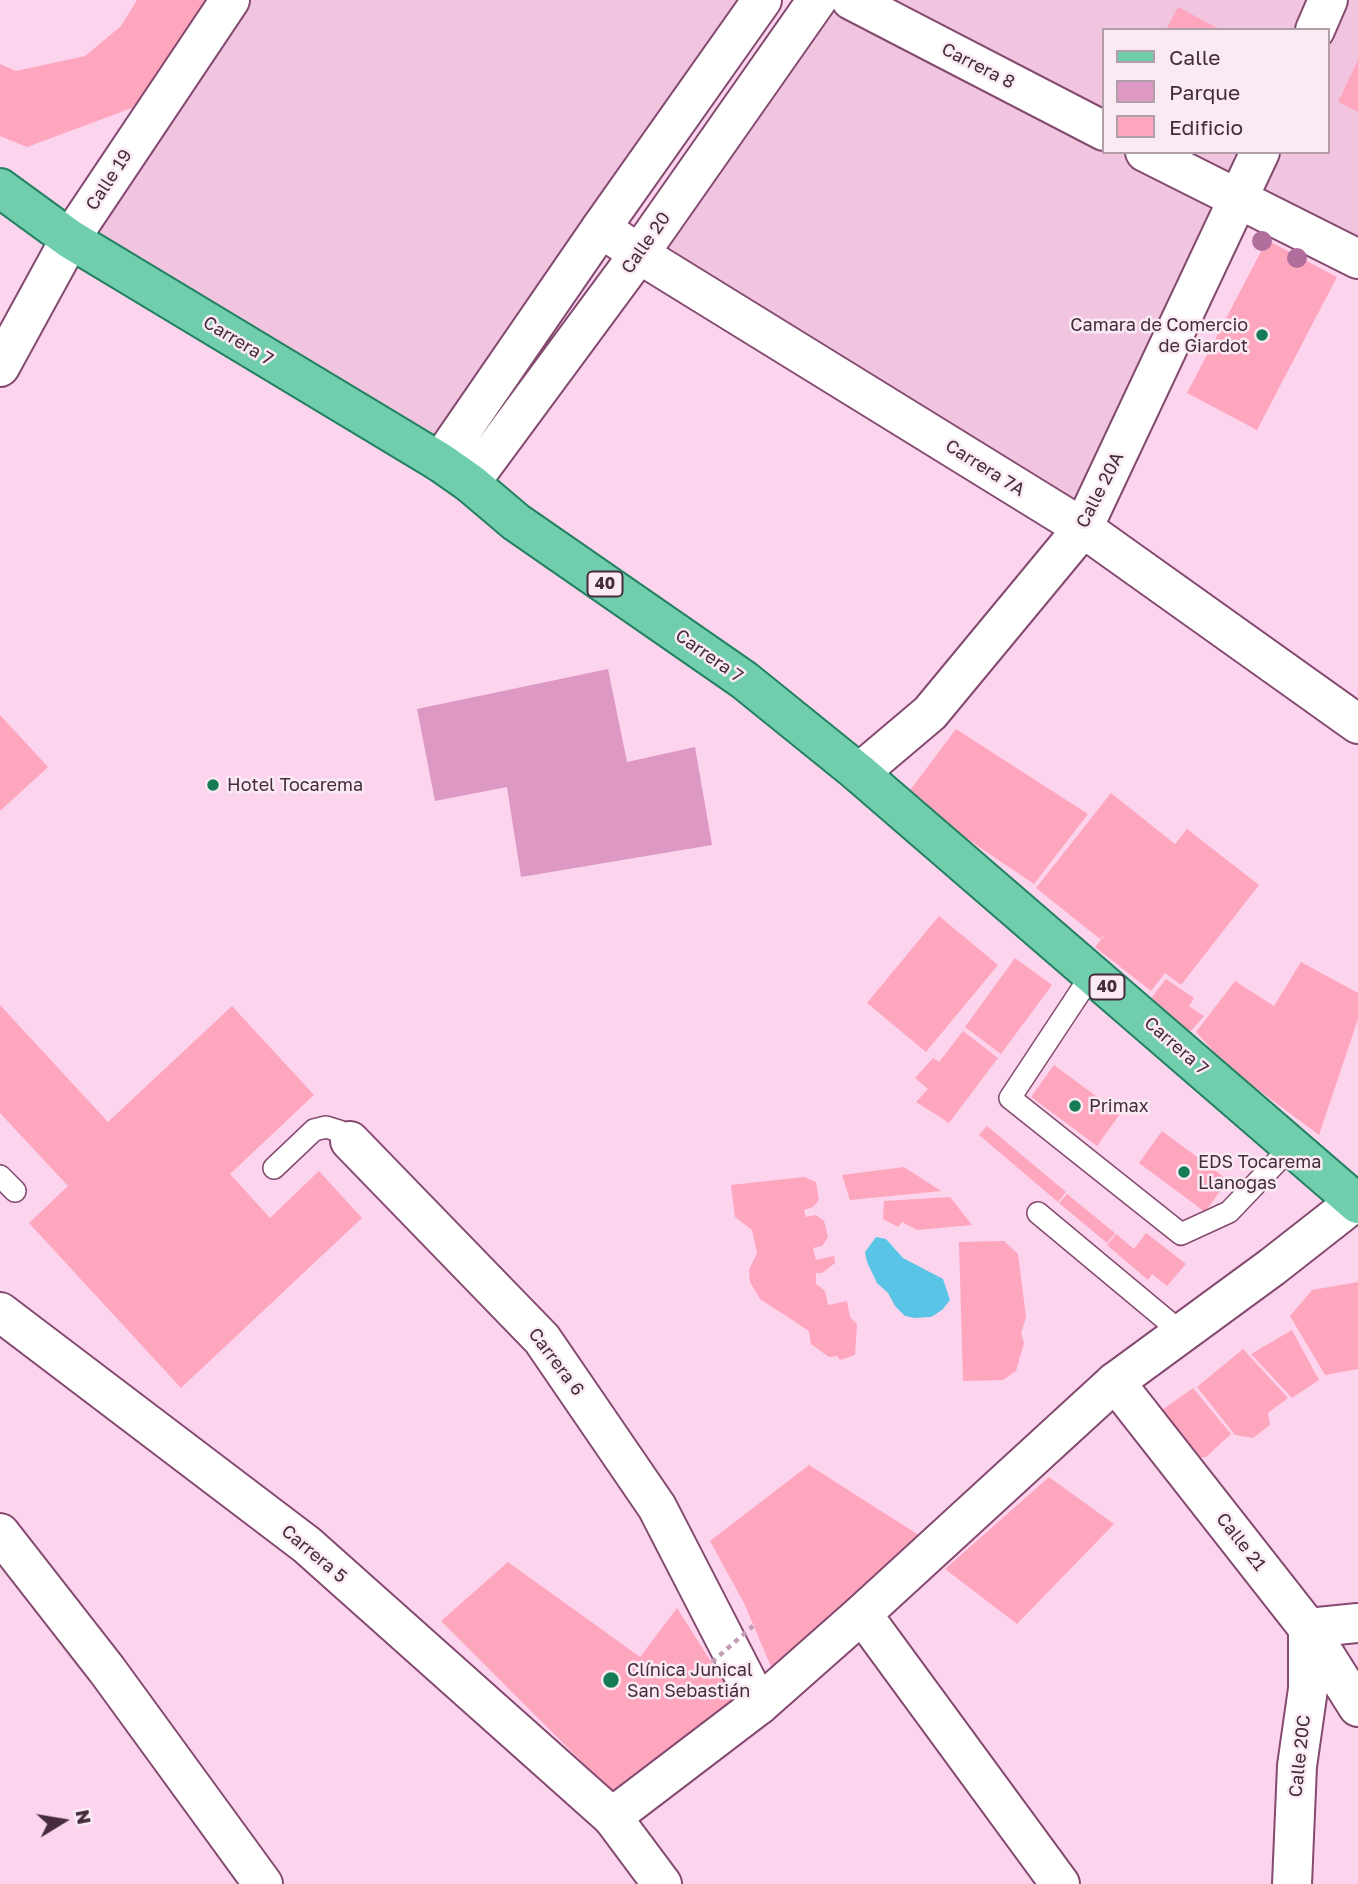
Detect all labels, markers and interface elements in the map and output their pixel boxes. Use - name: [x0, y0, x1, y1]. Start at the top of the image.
- legend: [1102, 28, 1330, 154]
- street label: Carrera 8: [938, 38, 1018, 94]
- text: Calle: [1169, 44, 1221, 70]
- text: Parque: [1169, 79, 1240, 105]
- text: Edificio: [1169, 114, 1243, 140]
- street label: Calle 19: [81, 145, 137, 215]
- street label: Calle 20: [617, 208, 675, 278]
- street label: Carrera 7: [199, 312, 277, 370]
- place label: Camara de Comercio de Giardot: [1070, 314, 1248, 356]
- marker: Camara de Comercio de Giardot: [1254, 327, 1270, 343]
- street label: Carrera 7A: [941, 435, 1029, 501]
- street label: Calle 20A: [1072, 448, 1128, 532]
- road number: 40: [588, 572, 622, 596]
- street label: Carrera 7: [671, 625, 747, 687]
- place label: Hotel Tocarema: [227, 774, 363, 796]
- marker: Hotel Tocarema: [205, 777, 221, 793]
- road number: 40: [1090, 974, 1124, 1000]
- street label: Carrera 7: [1140, 1012, 1212, 1080]
- place label: Primax: [1089, 1095, 1149, 1117]
- marker: Primax: [1067, 1098, 1083, 1114]
- place label: EDS Tocarema Llanogas: [1198, 1151, 1321, 1194]
- marker: EDS Tocarema Llanogas: [1176, 1164, 1192, 1180]
- street label: Carrera 6: [524, 1324, 588, 1400]
- street label: Calle 21: [1212, 1509, 1270, 1575]
- street label: Carrera 5: [277, 1520, 351, 1588]
- place label: Clínica Junical San Sebastián: [627, 1659, 753, 1702]
- marker: Clínica Junical San Sebastián: [601, 1670, 621, 1690]
- street label: Calle 20C: [1285, 1714, 1315, 1798]
- north arrow: [28, 1786, 98, 1856]
- text: N: [71, 1808, 97, 1826]

